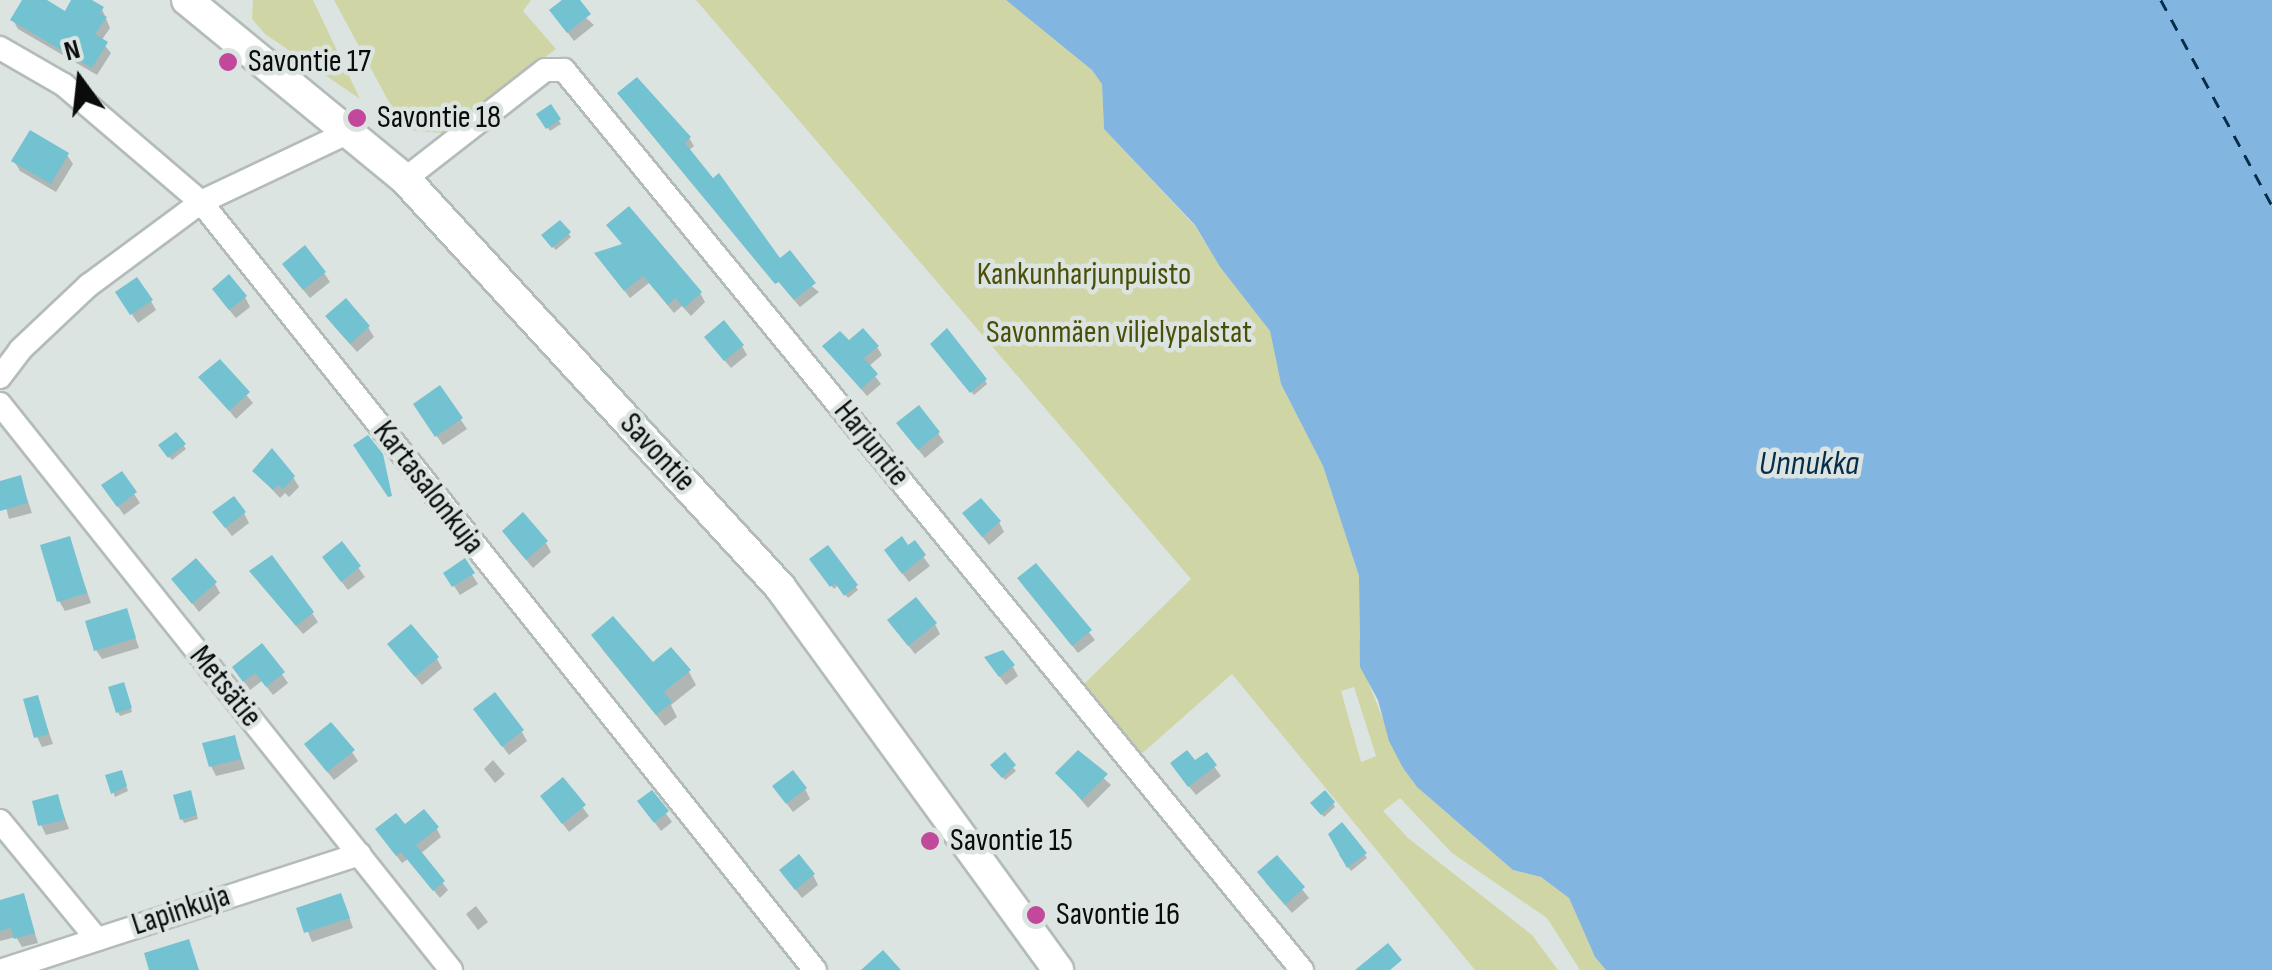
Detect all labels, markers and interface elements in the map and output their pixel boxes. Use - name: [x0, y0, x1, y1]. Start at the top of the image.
- north arrow: [30, 30, 130, 130]
- text: N: [61, 33, 84, 68]
- place label: Savontie 17: [248, 43, 371, 81]
- marker: Savontie 17: [217, 51, 239, 73]
- place label: Savontie 18: [377, 99, 501, 137]
- marker: Savontie 18: [346, 107, 368, 129]
- park label: Kankunharjunpuisto: [977, 256, 1191, 294]
- park label: Savonmäen viljelypalstat: [986, 314, 1252, 352]
- street label: Harjuntie: [825, 393, 917, 495]
- street label: Savontie: [611, 406, 703, 500]
- street label: Kartasalonkuja: [364, 414, 492, 562]
- water label: Unnukka: [1759, 443, 1859, 485]
- street label: Metsätie: [181, 639, 269, 735]
- place label: Savontie 15: [950, 822, 1073, 860]
- marker: Savontie 15: [919, 830, 941, 852]
- street label: Lapinkuja: [127, 877, 235, 945]
- place label: Savontie 16: [1056, 896, 1180, 934]
- marker: Savontie 16: [1025, 904, 1047, 926]

